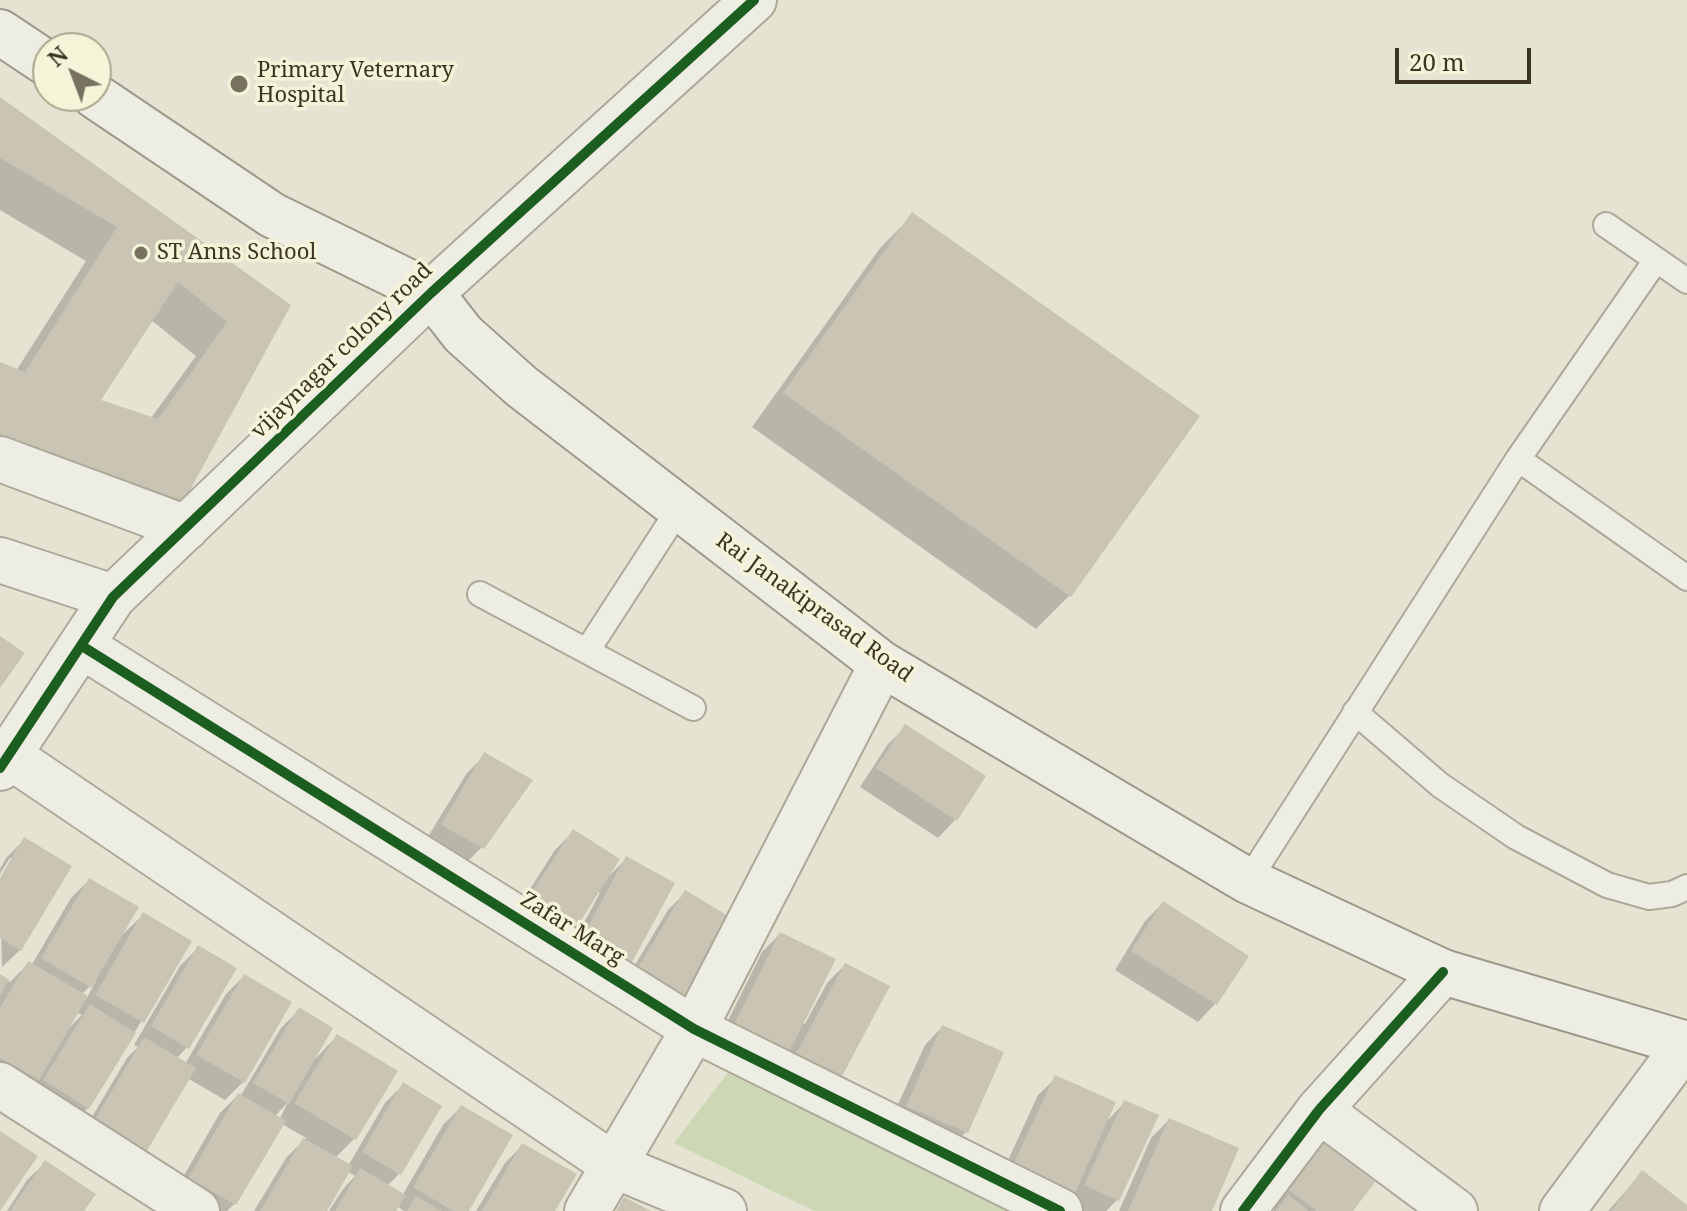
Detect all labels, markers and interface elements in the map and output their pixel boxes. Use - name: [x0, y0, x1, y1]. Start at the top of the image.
- north arrow: [32, 32, 112, 112]
- scale bar: [1399, 32, 1535, 82]
- text: N: [41, 39, 74, 73]
- text: 20 m: [1409, 45, 1465, 78]
- place label: Primary Veternary Hospital: [257, 58, 454, 110]
- marker: Primary Veternary Hospital: [228, 73, 250, 95]
- place label: ST Anns School: [157, 240, 316, 266]
- marker: ST Anns School: [132, 244, 150, 262]
- street label: vijaynagar colony road: [246, 258, 438, 444]
- street label: Rai Janakiprasad Road: [711, 528, 917, 688]
- street label: Zafar Marg: [515, 887, 629, 971]

